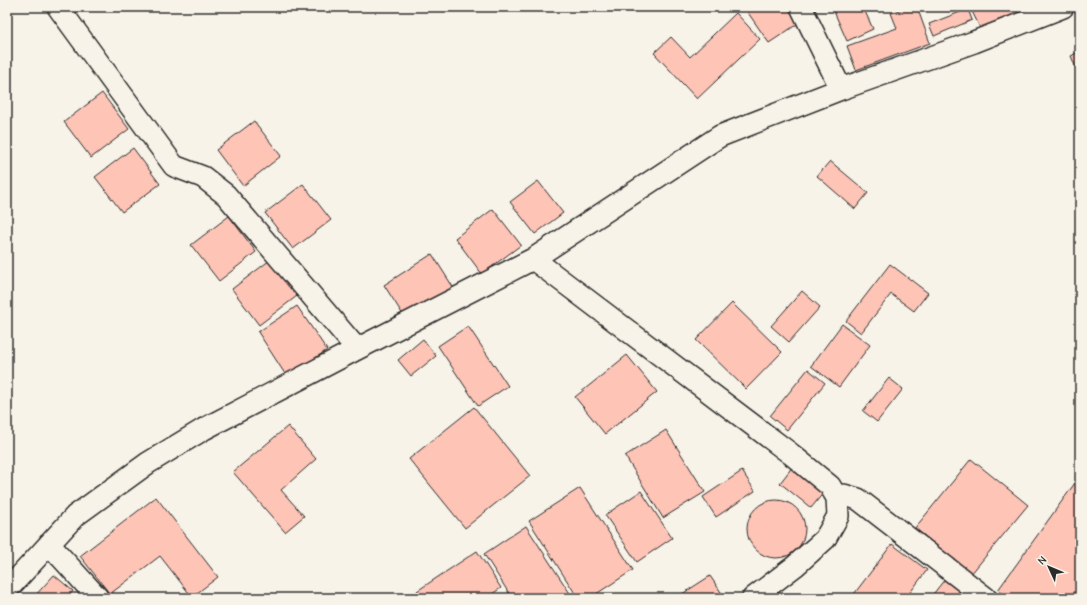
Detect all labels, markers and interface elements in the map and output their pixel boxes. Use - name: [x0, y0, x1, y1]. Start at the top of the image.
- north arrow: [1029, 547, 1069, 587]
- text: N: [1035, 553, 1049, 568]

